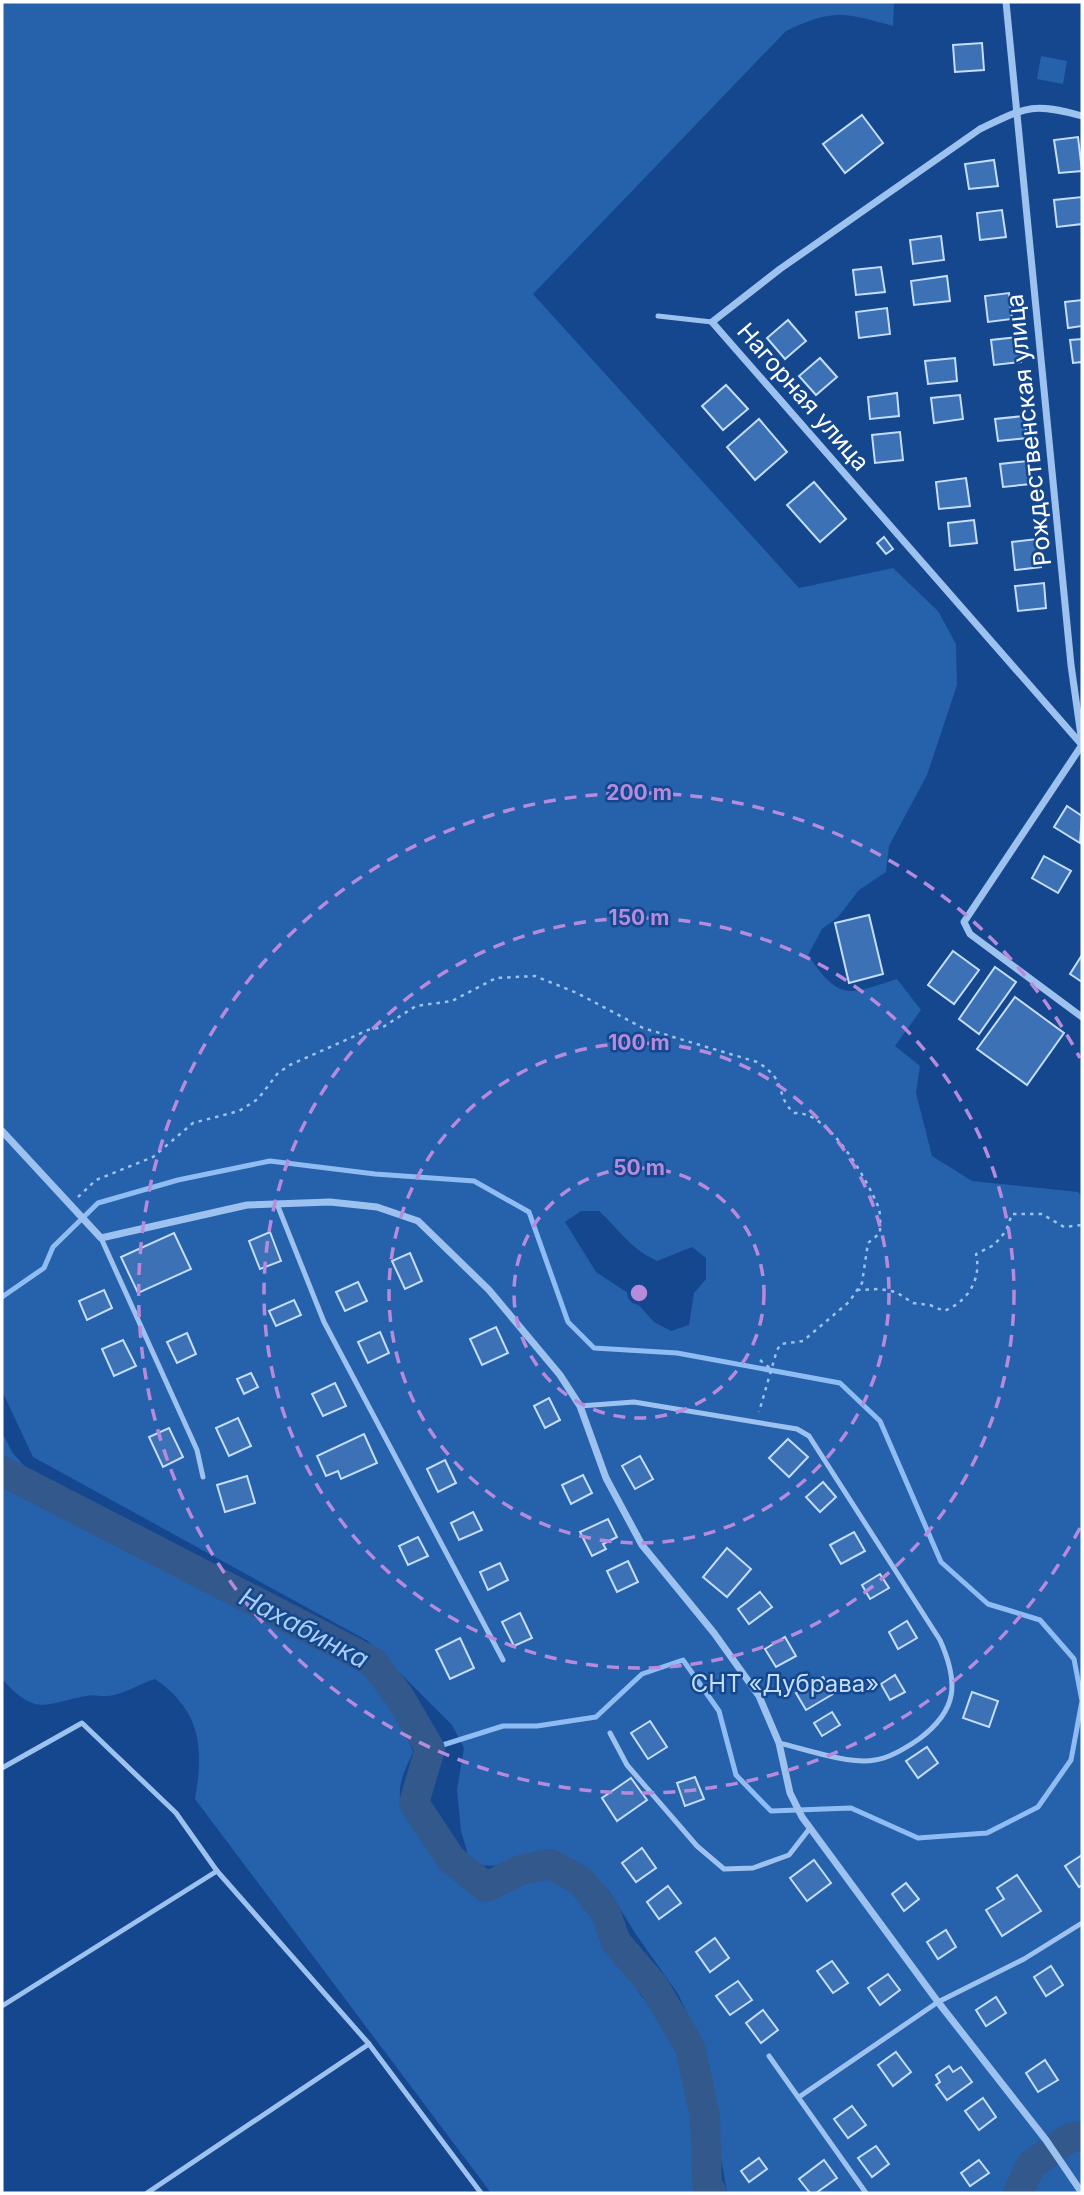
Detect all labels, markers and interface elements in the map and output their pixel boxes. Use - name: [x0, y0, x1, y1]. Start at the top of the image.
- street label: Рождественская улица: [1000, 293, 1057, 567]
- street label: Нагорная улица: [731, 317, 875, 477]
- text: 200 m: [606, 780, 672, 805]
- text: 150 m: [609, 905, 669, 930]
- text: 100 m: [608, 1030, 670, 1055]
- text: 50 m: [613, 1155, 665, 1180]
- centre of rings: [627, 1281, 651, 1305]
- water label: Нахабинка: [234, 1581, 374, 1675]
- park label: СНТ «Дубрава»: [691, 1669, 879, 1698]

